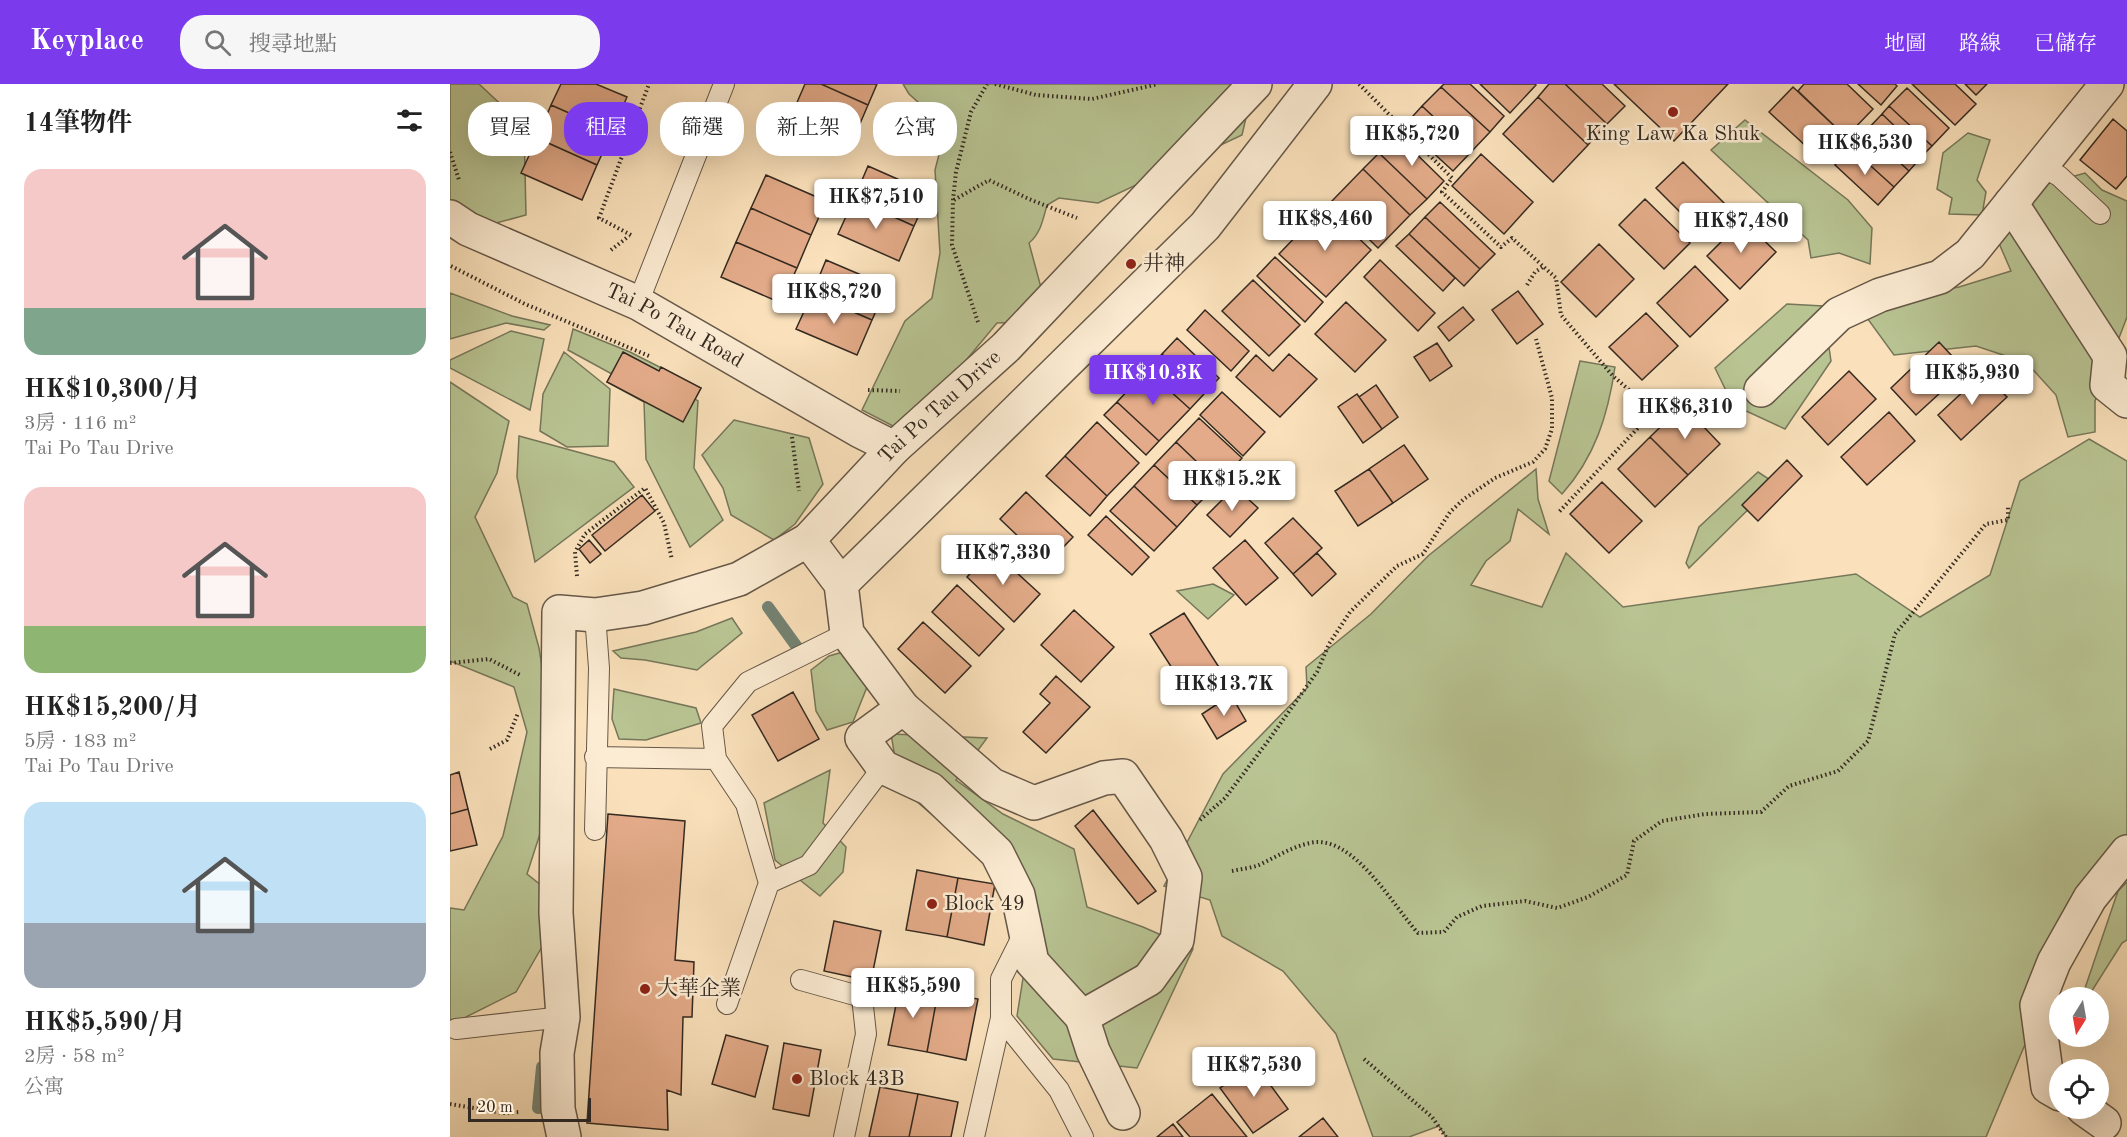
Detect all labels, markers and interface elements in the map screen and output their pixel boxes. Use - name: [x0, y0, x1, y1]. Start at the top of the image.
- search box: [180, 15, 600, 69]
- icon: search: [201, 26, 234, 59]
- text: Keyplace: [30, 28, 144, 56]
- text: 搜尋地點: [249, 34, 337, 56]
- text: 地圖: [1884, 34, 1926, 55]
- text: 路線: [1959, 34, 2001, 55]
- text: 已儲存: [2034, 34, 2097, 55]
- chip: 買屋: [468, 102, 552, 156]
- chip: 租屋: [564, 102, 648, 156]
- chip: 篩選: [660, 102, 744, 156]
- chip: 新上架: [756, 102, 861, 156]
- chip: 公寓: [873, 102, 957, 156]
- icon: filters: [393, 104, 426, 137]
- marker: King Law Ka Shuk: [1666, 105, 1680, 119]
- text: 14筆物件: [24, 111, 132, 137]
- pin: HK$5,720: [1350, 116, 1474, 167]
- place label: King Law Ka Shuk: [1586, 124, 1761, 145]
- text: HK$5,720: [1364, 125, 1460, 145]
- pin: HK$6,530: [1803, 125, 1927, 176]
- text: HK$6,530: [1817, 134, 1913, 154]
- pin: HK$7,510: [814, 179, 938, 230]
- text: HK$7,510: [828, 188, 924, 208]
- pin: HK$8,460: [1263, 201, 1387, 252]
- pin: HK$7,480: [1679, 203, 1803, 254]
- icon: home: [171, 208, 279, 316]
- text: HK$8,460: [1277, 210, 1373, 230]
- text: HK$7,480: [1693, 212, 1789, 232]
- place label: 井神: [1143, 252, 1185, 275]
- marker: 井神: [1124, 257, 1138, 271]
- pin: HK$8,720: [772, 274, 896, 325]
- street label: Tai Po Tau Road: [603, 280, 747, 372]
- text: HK$8,720: [786, 283, 882, 303]
- street label: Tai Po Tau Drive: [875, 346, 1005, 468]
- pin: HK$10.3K: [1091, 355, 1215, 406]
- pin: HK$5,930: [1910, 355, 2034, 406]
- text: HK$10.3K: [1103, 364, 1203, 384]
- text: HK$5,930: [1924, 364, 2020, 384]
- text: HK$10,300/月: [24, 377, 201, 403]
- pin: HK$6,310: [1623, 389, 1747, 440]
- text: HK$6,310: [1637, 398, 1733, 418]
- text: 3房 · 116 m²: [24, 414, 136, 434]
- text: Tai Po Tau Drive: [24, 439, 174, 459]
- pin: HK$15.2K: [1170, 461, 1294, 512]
- text: HK$15.2K: [1182, 470, 1282, 490]
- icon: home: [171, 526, 279, 634]
- pin: HK$7,330: [941, 535, 1065, 586]
- text: HK$7,330: [955, 544, 1051, 564]
- pin: HK$13.7K: [1162, 666, 1286, 717]
- text: HK$13.7K: [1174, 675, 1274, 695]
- text: HK$15,200/月: [24, 695, 201, 721]
- text: 5房 · 183 m²: [24, 732, 136, 752]
- text: Tai Po Tau Drive: [24, 757, 174, 777]
- icon: home: [171, 841, 279, 949]
- place label: Block 49: [944, 894, 1025, 915]
- marker: Block 49: [925, 897, 939, 911]
- pin: HK$5,590: [851, 968, 975, 1019]
- place label: 大華企業: [657, 977, 741, 1000]
- text: HK$5,590: [865, 977, 961, 997]
- marker: 大華企業: [638, 982, 652, 996]
- north arrow: [2049, 987, 2109, 1047]
- map controls: [2049, 987, 2109, 1119]
- text: HK$5,590/月: [24, 1010, 186, 1036]
- text: 2房 · 58 m²: [24, 1047, 125, 1067]
- pin: HK$7,530: [1192, 1047, 1316, 1098]
- text: HK$7,530: [1206, 1056, 1302, 1076]
- button: locate: [2049, 1059, 2109, 1119]
- place label: Block 43B: [809, 1069, 904, 1090]
- marker: Block 43B: [790, 1072, 804, 1086]
- text: 公寓: [24, 1078, 64, 1098]
- scale bar: [468, 1095, 591, 1122]
- text: 20 m: [477, 1100, 513, 1116]

